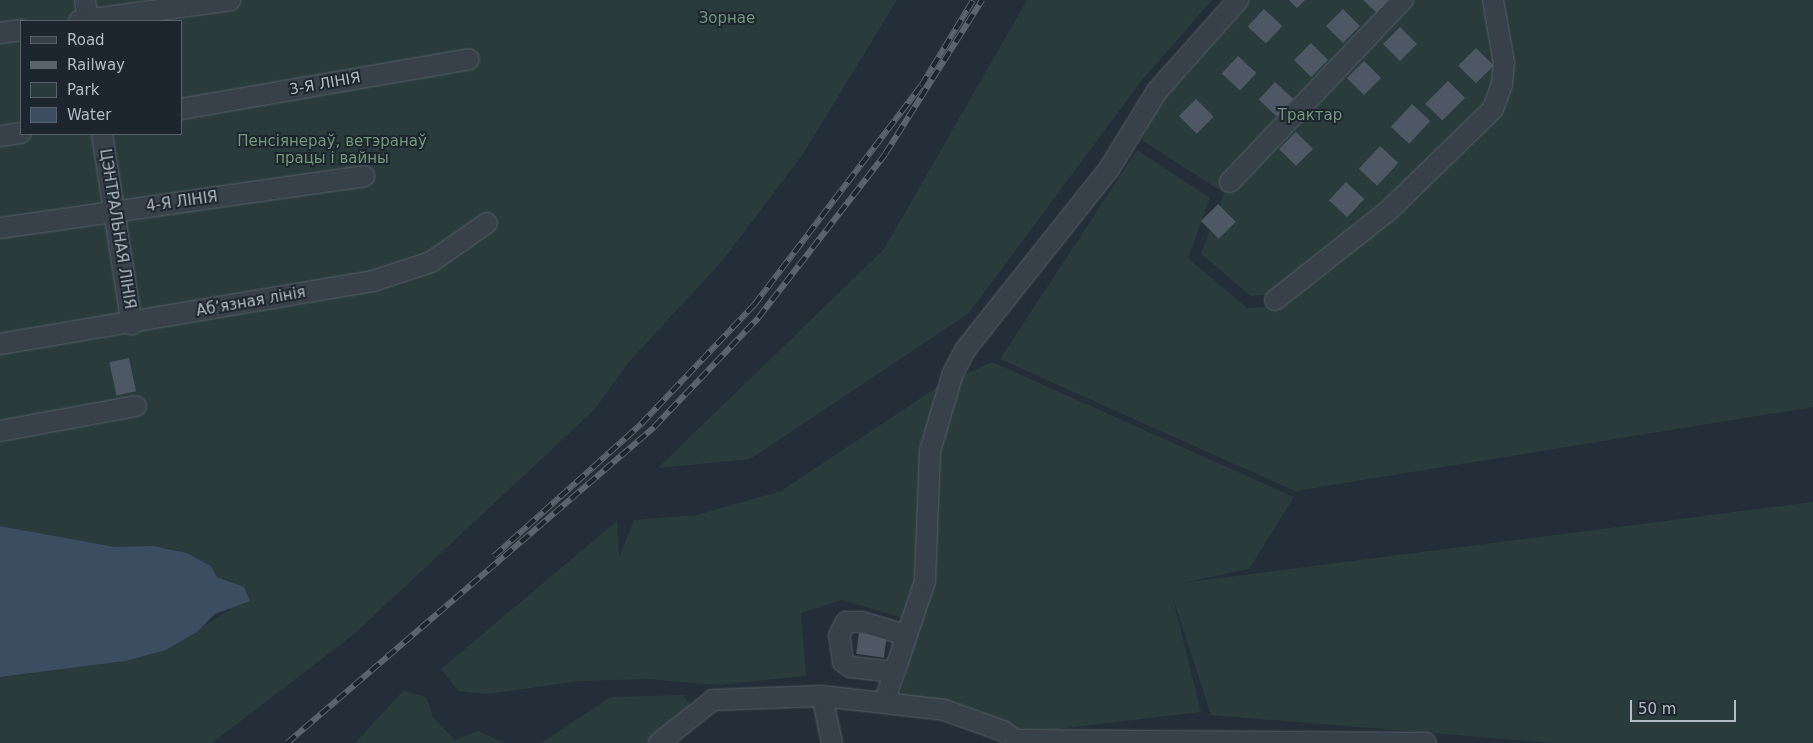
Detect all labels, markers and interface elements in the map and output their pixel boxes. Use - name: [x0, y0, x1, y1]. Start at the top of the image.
- park label: Зорнае: [699, 10, 755, 28]
- legend: [20, 20, 182, 135]
- text: Road: [67, 31, 105, 49]
- text: Railway: [67, 56, 125, 74]
- street label: 3-Я ЛІНІЯ: [288, 69, 362, 99]
- text: Park: [67, 81, 99, 99]
- text: Water: [67, 106, 111, 124]
- park label: Трактар: [1278, 107, 1342, 125]
- park label: Пенсіянераў, ветэранаў працы і вайны: [237, 132, 427, 167]
- street label: ЦЭНТРАЛЬНАЯ ЛІНІЯ: [95, 148, 139, 310]
- street label: 4-Я ЛІНІЯ: [145, 188, 219, 216]
- street label: Абʼязная лінія: [195, 284, 307, 320]
- scale bar: [1633, 690, 1739, 722]
- text: 50 m: [1638, 700, 1676, 718]

